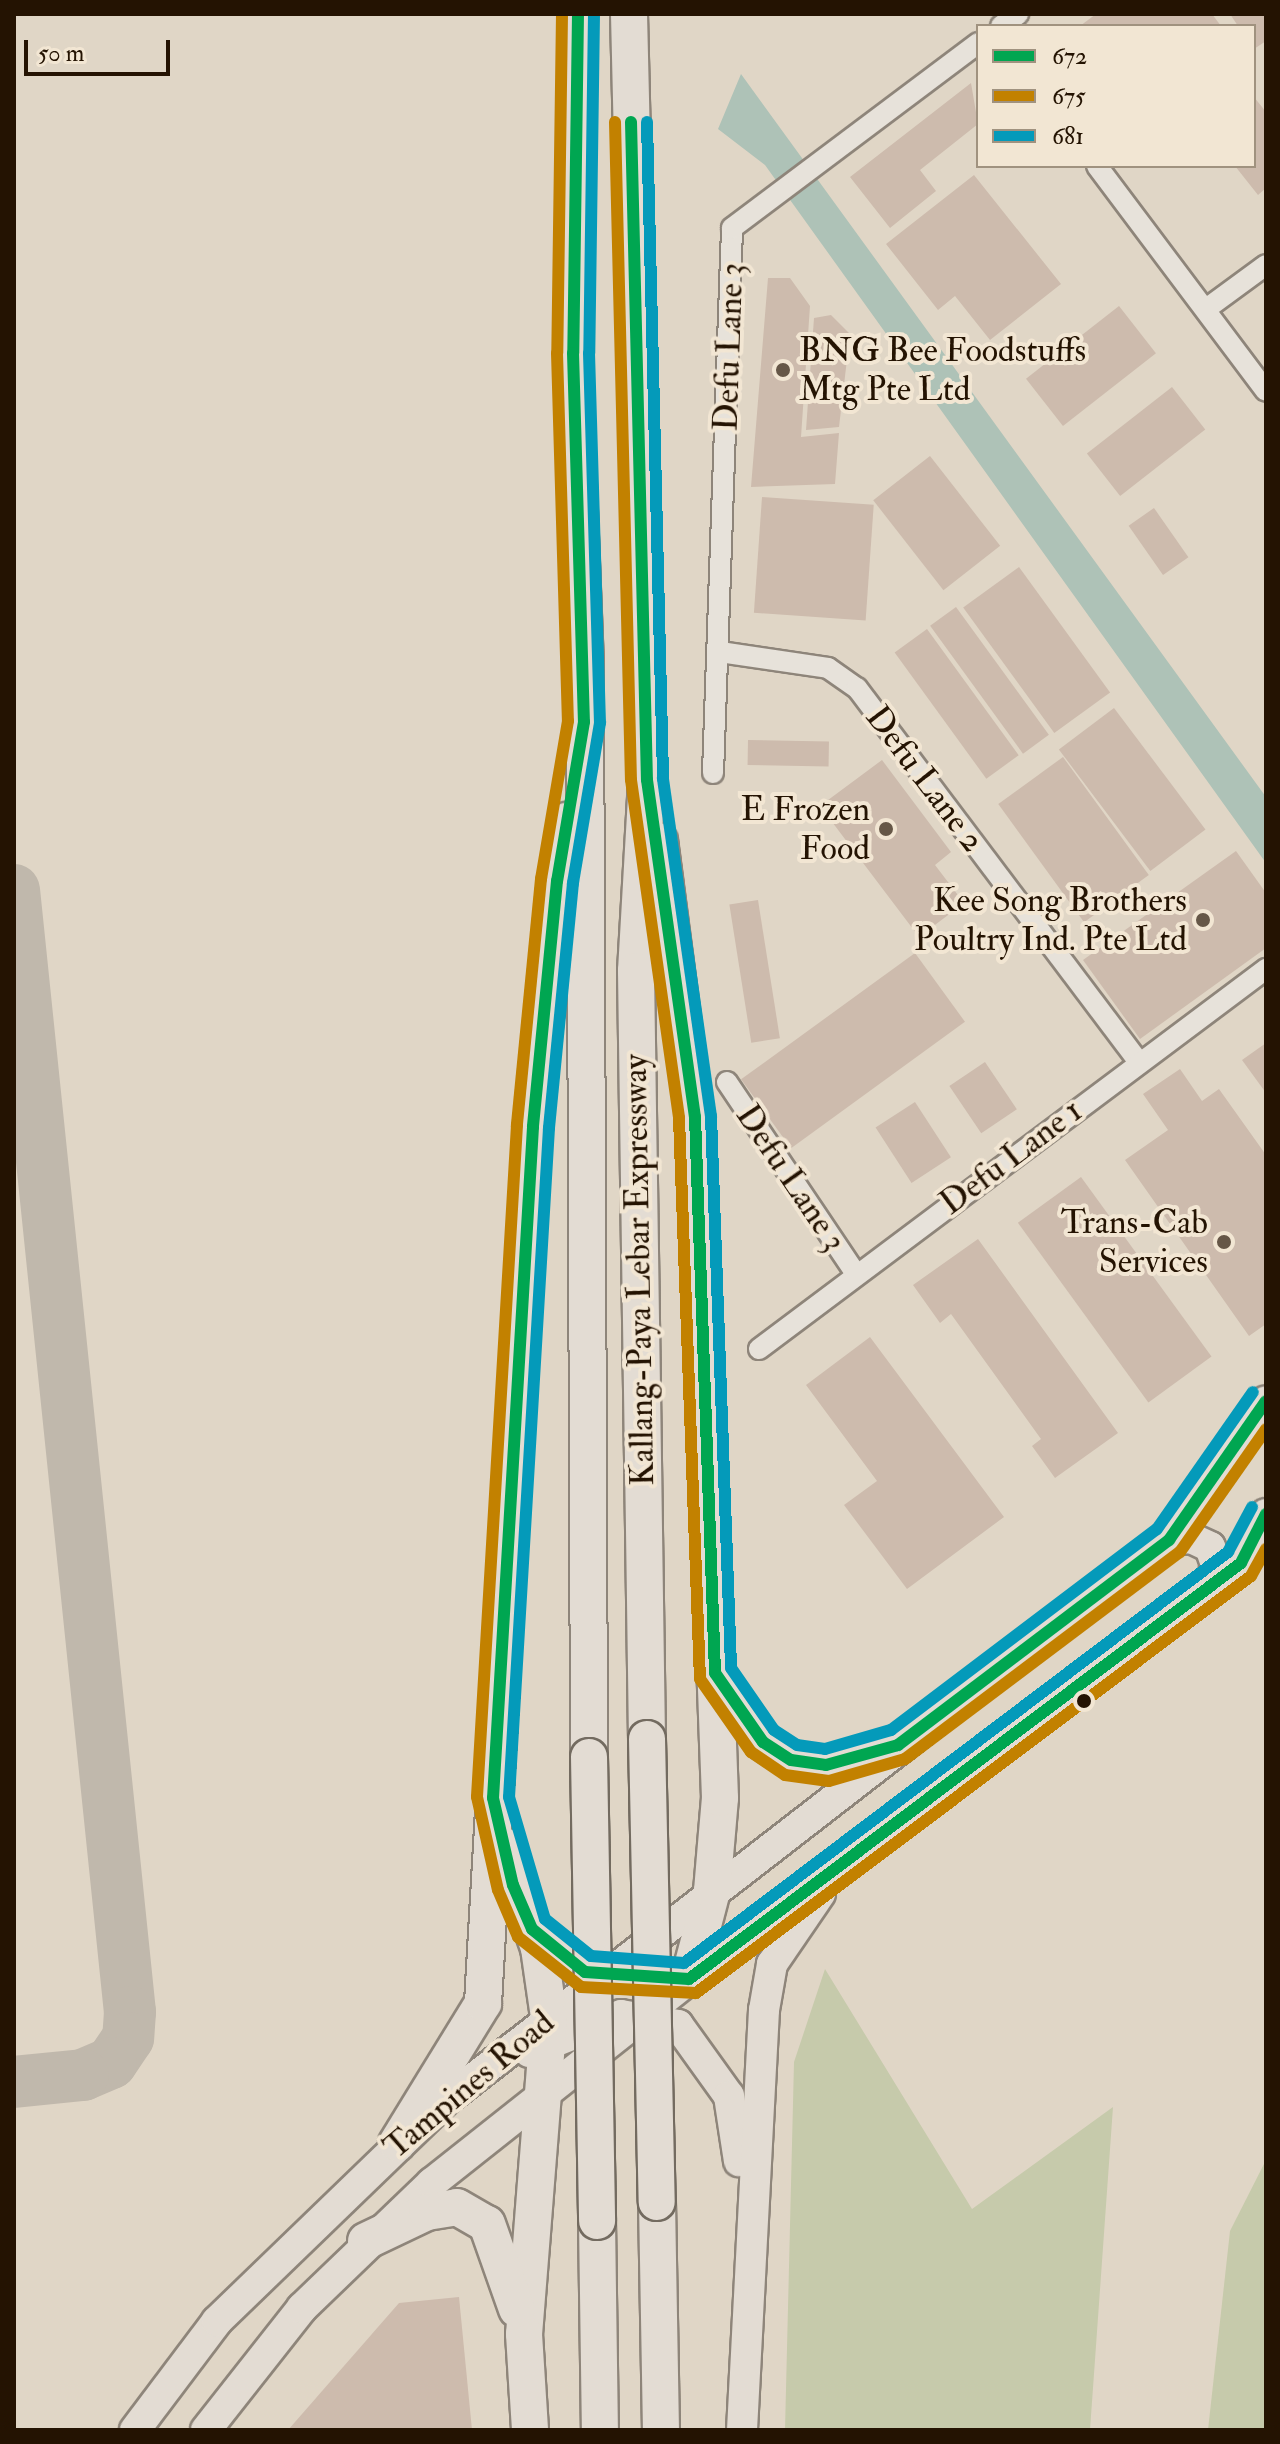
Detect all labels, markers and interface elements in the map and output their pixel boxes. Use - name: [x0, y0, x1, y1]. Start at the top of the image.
- scale bar: [28, 24, 174, 74]
- legend: [976, 24, 1256, 168]
- text: 50 m: [38, 38, 84, 69]
- text: 672: [1052, 41, 1087, 72]
- text: 675: [1052, 81, 1086, 112]
- text: 681: [1052, 121, 1084, 152]
- street label: Defu Lane 3: [706, 262, 752, 432]
- place label: BNG Bee Foodstuffs Mtg Pte Ltd: [799, 330, 1086, 410]
- marker: BNG Bee Foodstuffs Mtg Pte Ltd: [774, 361, 792, 379]
- street label: Defu Lane 2: [857, 698, 993, 860]
- place label: E Frozen Food: [741, 789, 870, 868]
- marker: E Frozen Food: [877, 820, 895, 838]
- place label: Kee Song Brothers Poultry Ind. Pte Ltd: [914, 880, 1187, 960]
- marker: Kee Song Brothers Poultry Ind. Pte Ltd: [1194, 911, 1212, 929]
- street label: Kallang-Paya Lebar Expressway: [615, 1054, 663, 1486]
- street label: Defu Lane 1: [932, 1090, 1090, 1224]
- street label: Defu Lane 3: [727, 1097, 855, 1259]
- place label: Trans-Cab Services: [1061, 1202, 1208, 1282]
- marker: Trans-Cab Services: [1215, 1233, 1233, 1251]
- unlabelled marker: [1076, 1693, 1092, 1709]
- street label: Tampines Road: [376, 2002, 562, 2168]

